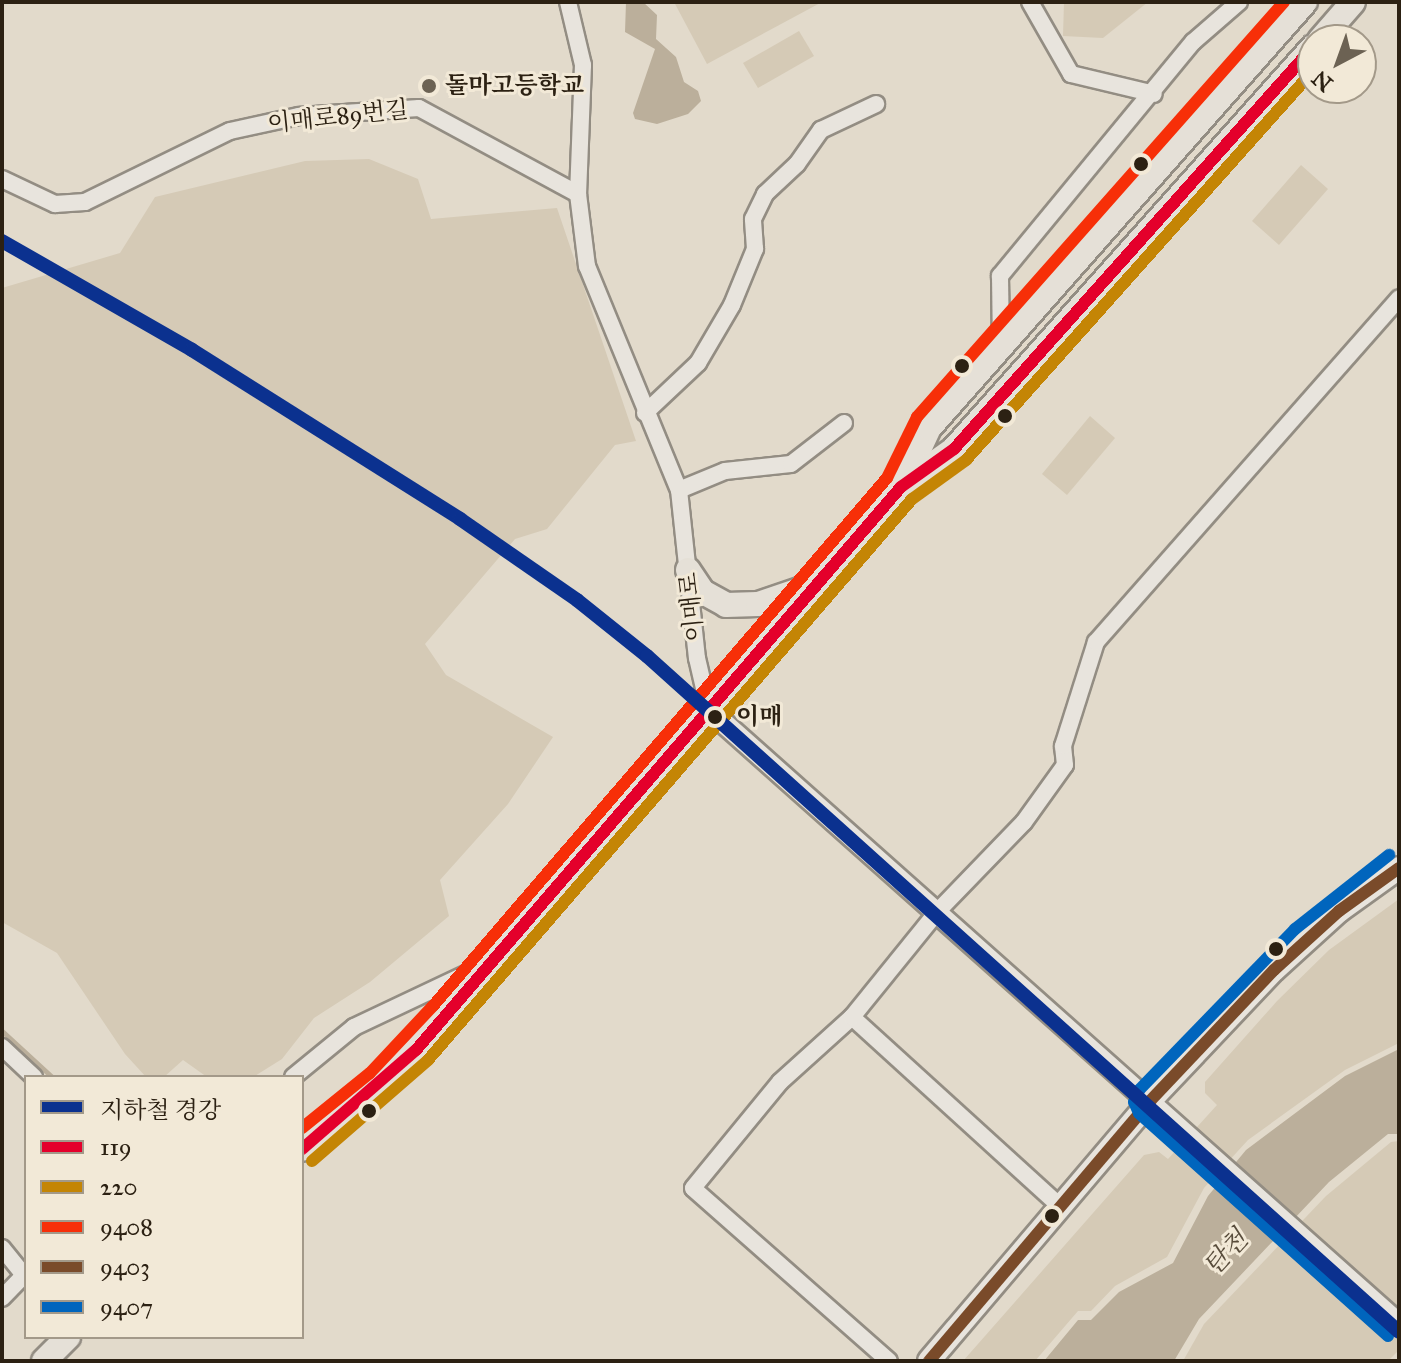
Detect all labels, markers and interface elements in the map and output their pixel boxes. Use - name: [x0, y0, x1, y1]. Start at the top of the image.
- north arrow: [1297, 24, 1377, 104]
- text: N: [1306, 65, 1338, 97]
- place label: 돌마고등학교: [445, 72, 584, 100]
- marker: 돌마고등학교: [420, 77, 438, 95]
- street label: 이매로89번길: [266, 95, 410, 139]
- unlabelled marker: [1133, 156, 1149, 172]
- unlabelled marker: [954, 358, 970, 374]
- unlabelled marker: [997, 408, 1013, 424]
- street label: 이매로: [674, 571, 710, 643]
- marker: 이매: [701, 703, 729, 731]
- place label: 이매: [736, 703, 782, 731]
- unlabelled marker: [1268, 941, 1284, 957]
- legend: [24, 1075, 304, 1339]
- text: 지하철 경강: [100, 1095, 221, 1125]
- unlabelled marker: [361, 1103, 377, 1119]
- text: 119: [100, 1132, 132, 1162]
- text: 220: [100, 1172, 138, 1202]
- unlabelled marker: [1044, 1208, 1060, 1224]
- text: 9408: [100, 1212, 153, 1242]
- water label: 탄천: [1197, 1224, 1255, 1282]
- text: 9403: [100, 1252, 150, 1282]
- text: 9407: [100, 1292, 153, 1322]

